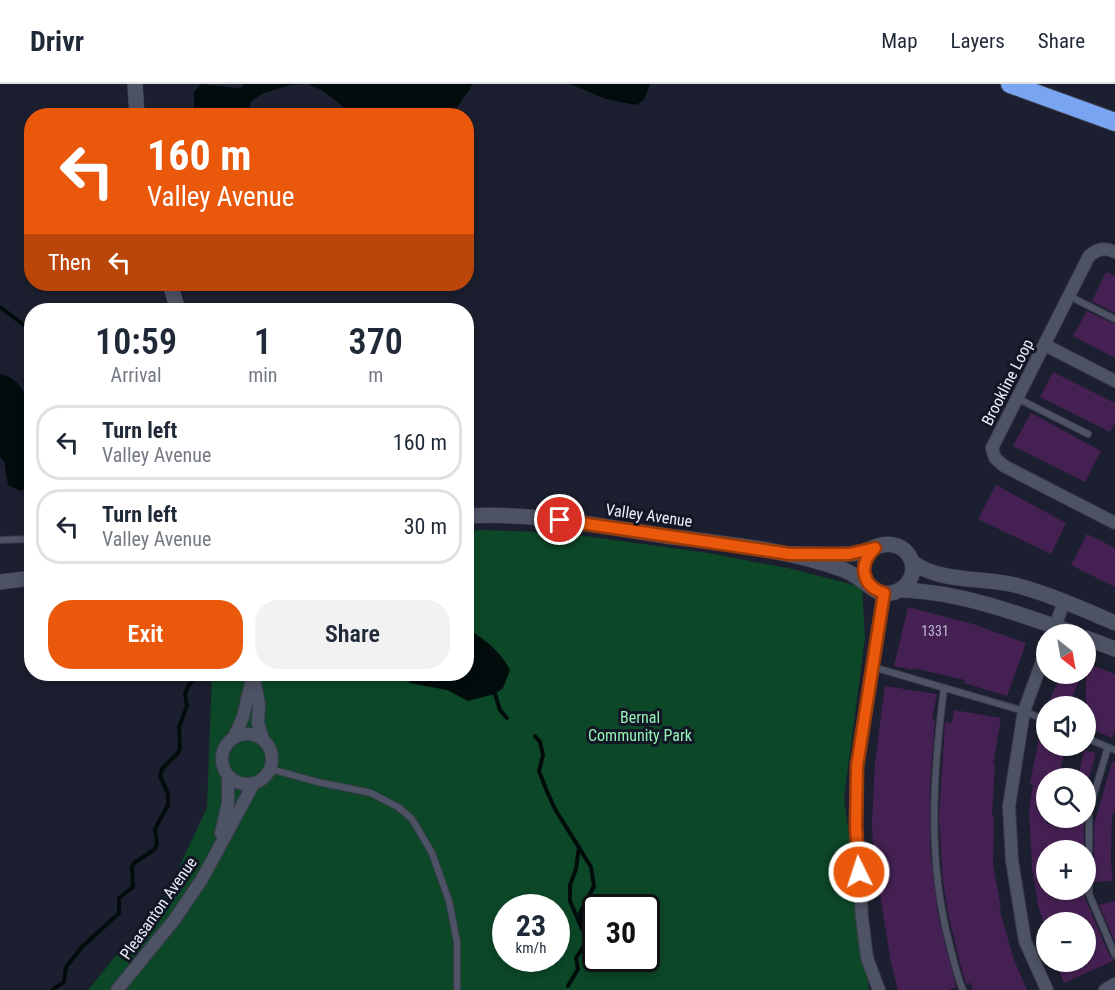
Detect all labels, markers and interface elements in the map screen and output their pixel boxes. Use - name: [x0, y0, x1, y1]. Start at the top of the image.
- text: Drivr: [30, 25, 84, 58]
- text: Map: [881, 29, 918, 53]
- text: Layers: [951, 29, 1005, 53]
- text: Share: [1038, 29, 1085, 53]
- text: 160 m: [147, 131, 252, 180]
- icon: left: [48, 132, 126, 210]
- text: Valley Avenue: [147, 181, 295, 213]
- icon: left: [103, 246, 136, 279]
- text: Then: [48, 250, 91, 275]
- text: 10:59: [95, 321, 177, 363]
- text: 1: [254, 321, 272, 363]
- text: 370: [349, 321, 403, 363]
- street label: Brookline Loop: [978, 336, 1037, 429]
- text: Arrival: [111, 363, 162, 387]
- text: min: [248, 363, 277, 387]
- text: m: [368, 363, 383, 387]
- text: Turn left: [102, 418, 177, 443]
- icon: left: [51, 426, 84, 459]
- text: 160 m: [393, 430, 447, 455]
- text: Valley Avenue: [102, 443, 211, 467]
- pin: [534, 494, 585, 545]
- street label: Valley Avenue: [604, 500, 694, 531]
- text: Turn left: [102, 502, 177, 527]
- icon: arrive: [543, 503, 576, 536]
- icon: left: [51, 510, 84, 543]
- text: 30 m: [404, 514, 447, 539]
- text: Valley Avenue: [102, 527, 211, 551]
- button: Exit: [48, 600, 243, 669]
- button: Share: [255, 600, 450, 669]
- house number: 1331: [921, 623, 949, 639]
- north arrow: [1036, 624, 1096, 684]
- map controls: [1036, 624, 1096, 972]
- button: sound: [1036, 696, 1096, 756]
- park label: Bernal Community Park: [588, 708, 693, 745]
- button: search: [1036, 768, 1096, 828]
- position arrow: [827, 840, 891, 904]
- button: +: [1036, 840, 1096, 900]
- street label: Pleasanton Avenue: [116, 853, 201, 963]
- speed limit sign: 30: [582, 894, 660, 972]
- text: 23: [516, 908, 546, 943]
- button: −: [1036, 912, 1096, 972]
- text: km/h: [516, 939, 546, 957]

